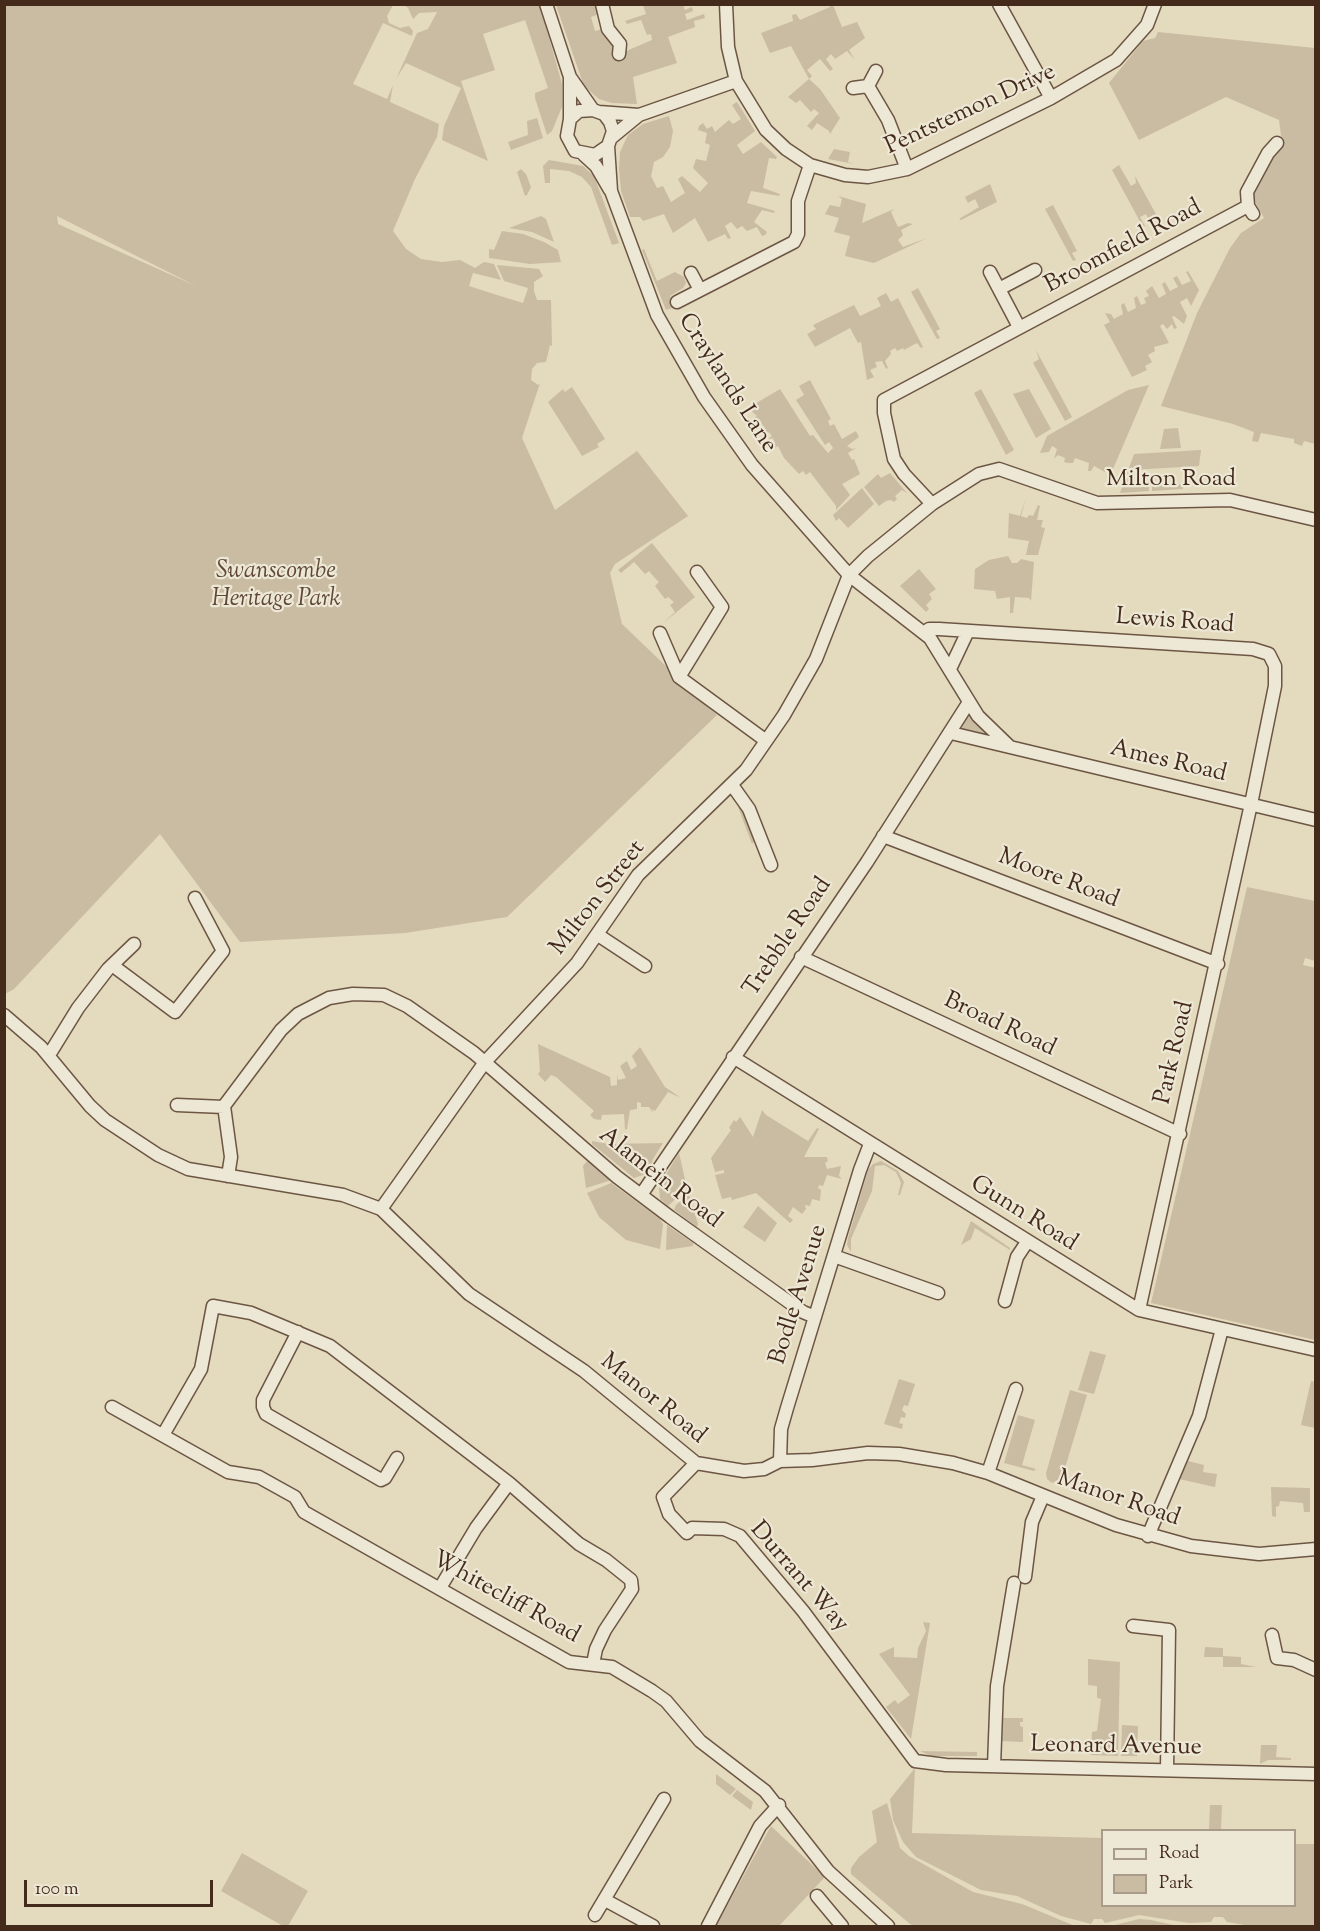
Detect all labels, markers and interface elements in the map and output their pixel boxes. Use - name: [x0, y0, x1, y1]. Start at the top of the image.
- street label: Pentstemon Drive: [881, 59, 1061, 163]
- street label: Broomfield Road: [1041, 195, 1207, 301]
- street label: Craylands Lane: [670, 309, 782, 459]
- street label: Milton Road: [1106, 467, 1236, 495]
- park label: Swanscombe Heritage Park: [212, 559, 340, 615]
- street label: Lewis Road: [1115, 604, 1235, 642]
- street label: Ames Road: [1107, 736, 1229, 790]
- street label: Milton Street: [545, 836, 653, 962]
- street label: Moore Road: [993, 844, 1123, 916]
- street label: Trebble Road: [739, 873, 839, 1003]
- street label: Broad Road: [938, 987, 1060, 1065]
- street label: Park Road: [1150, 999, 1202, 1107]
- street label: Alamein Road: [592, 1122, 726, 1236]
- street label: Gunn Road: [964, 1171, 1082, 1259]
- street label: Bodle Avenue: [765, 1222, 835, 1368]
- street label: Manor Road: [593, 1348, 711, 1452]
- street label: Manor Road: [1053, 1466, 1183, 1534]
- street label: Durrant Way: [742, 1517, 854, 1639]
- street label: Whitecliff Road: [426, 1546, 584, 1652]
- street label: Leonard Avenue: [1030, 1732, 1202, 1764]
- legend: [1101, 1829, 1296, 1907]
- text: Road: [1159, 1841, 1199, 1867]
- scale bar: [27, 1868, 216, 1906]
- text: Park: [1159, 1871, 1193, 1897]
- text: 100 m: [35, 1877, 79, 1903]

